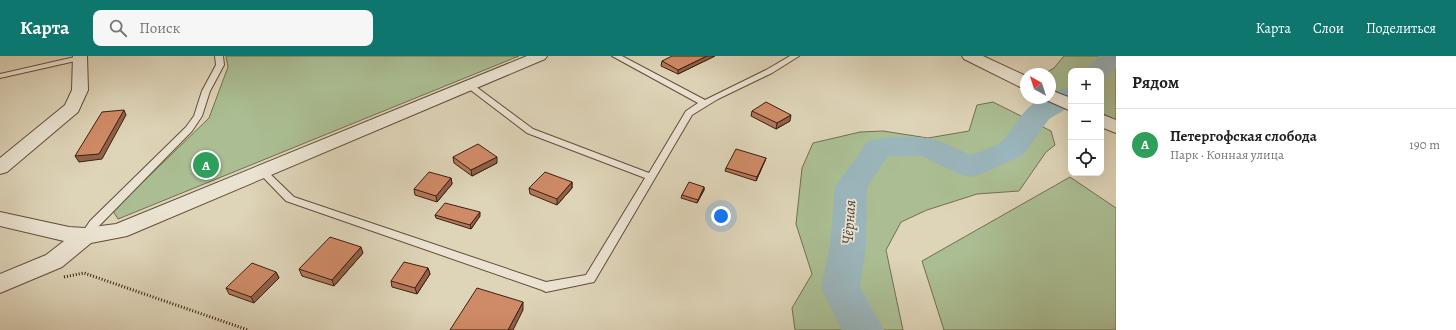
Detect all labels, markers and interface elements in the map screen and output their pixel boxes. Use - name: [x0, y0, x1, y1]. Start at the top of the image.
- search box: [93, 10, 373, 46]
- text: Карта: [20, 15, 69, 41]
- icon: search: [107, 17, 129, 39]
- text: Поиск: [139, 18, 180, 38]
- text: Карта: [1256, 19, 1291, 38]
- text: Слои: [1313, 19, 1344, 38]
- text: Поделиться: [1366, 19, 1436, 38]
- north arrow: [1020, 68, 1056, 104]
- map controls: [1068, 68, 1104, 176]
- button: +: [1068, 68, 1104, 104]
- text: Рядом: [1132, 71, 1179, 94]
- button: −: [1068, 104, 1104, 140]
- text: Петергофская слобода: [1170, 126, 1317, 146]
- text: A: [1141, 136, 1149, 153]
- text: 190 m: [1409, 136, 1440, 153]
- button: locate: [1068, 140, 1104, 176]
- text: Парк · Конная улица: [1170, 146, 1284, 163]
- pin: A: [193, 150, 219, 180]
- water label: Чёрная: [836, 199, 862, 245]
- your location: [711, 206, 731, 226]

